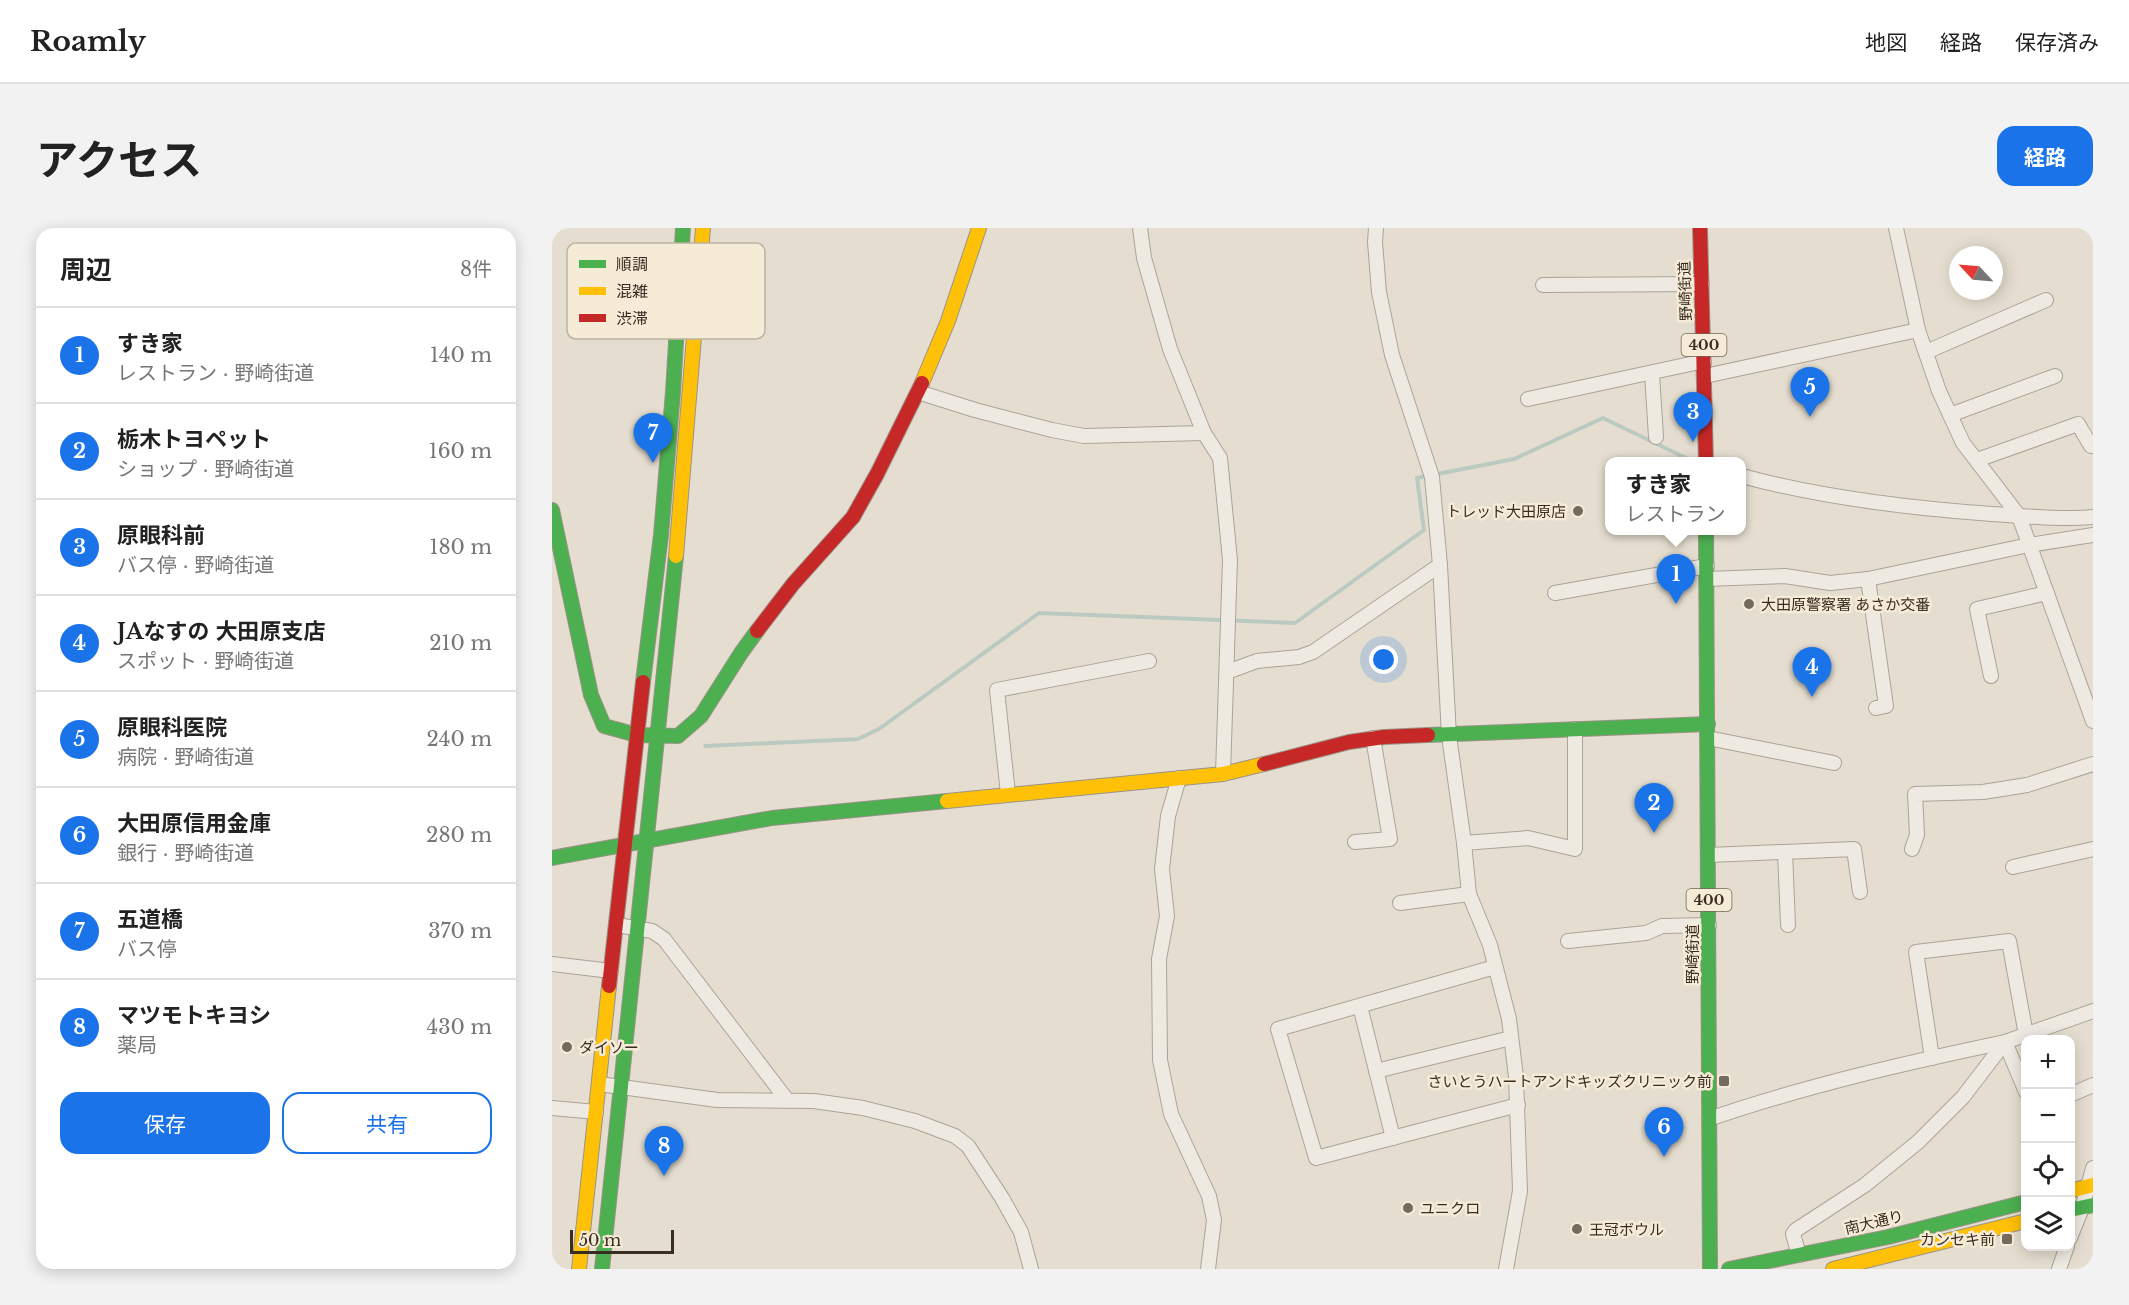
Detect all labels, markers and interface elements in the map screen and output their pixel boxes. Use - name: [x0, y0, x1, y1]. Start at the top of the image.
- text: Roamly: [30, 24, 146, 59]
- text: 地図: [1865, 30, 1907, 56]
- text: 経路: [1940, 30, 1982, 56]
- text: 保存済み: [2015, 30, 2099, 56]
- button: 経路: [1997, 126, 2093, 186]
- text: アクセス: [36, 134, 202, 186]
- legend: [567, 243, 765, 339]
- north arrow: [1949, 246, 2003, 300]
- text: 周辺: [60, 254, 112, 286]
- text: 順調: [616, 254, 648, 274]
- text: 8件: [460, 257, 492, 281]
- street label: 野崎街道: [1674, 261, 1696, 321]
- text: 混雑: [616, 281, 648, 301]
- text: 渋滞: [616, 308, 648, 328]
- text: すき家: [117, 330, 183, 357]
- road number: 400: [1682, 334, 1726, 356]
- text: 1: [75, 343, 84, 367]
- text: 140 m: [430, 343, 492, 367]
- text: レストラン · 野崎街道: [117, 361, 314, 385]
- pin: 5: [1790, 368, 1830, 417]
- pin: 3: [1674, 392, 1712, 442]
- pin: 7: [634, 414, 672, 463]
- text: 栃木トヨペット: [117, 426, 271, 453]
- text: 2: [73, 439, 86, 463]
- text: 160 m: [429, 439, 492, 463]
- text: ショップ · 野崎街道: [117, 457, 294, 481]
- popup: [1605, 457, 1746, 535]
- text: すき家: [1626, 471, 1692, 498]
- place label: トレッド大田原店: [1446, 502, 1566, 521]
- text: レストラン: [1626, 502, 1726, 526]
- marker: トレッド大田原店: [1571, 504, 1585, 518]
- text: 原眼科前: [117, 522, 205, 549]
- text: 3: [73, 535, 86, 559]
- text: 180 m: [429, 535, 492, 559]
- text: バス停 · 野崎街道: [117, 553, 274, 577]
- pin: 1: [1656, 554, 1696, 604]
- place label: 大田原警察署 あさか交番: [1761, 595, 1930, 614]
- marker: 大田原警察署 あさか交番: [1742, 597, 1756, 611]
- text: JAなすの 大田原支店: [117, 618, 325, 645]
- text: 4: [73, 631, 86, 655]
- text: 210 m: [429, 631, 492, 655]
- your location: [1369, 645, 1398, 674]
- pin: 4: [1792, 648, 1832, 697]
- text: スポット · 野崎街道: [117, 649, 294, 673]
- text: 原眼科医院: [117, 714, 227, 741]
- text: 5: [74, 727, 85, 751]
- text: 240 m: [427, 727, 492, 751]
- text: 病院 · 野崎街道: [117, 745, 254, 769]
- pin: 2: [1634, 784, 1674, 833]
- text: 大田原信用金庫: [117, 810, 271, 837]
- text: 6: [73, 823, 86, 847]
- text: 280 m: [426, 823, 492, 847]
- text: 銀行 · 野崎街道: [117, 841, 254, 865]
- road number: 400: [1686, 889, 1732, 911]
- text: 五道橋: [117, 906, 183, 933]
- text: 7: [74, 919, 85, 943]
- text: 370 m: [428, 919, 492, 943]
- street label: 野崎街道: [1683, 924, 1702, 984]
- text: バス停: [117, 937, 177, 961]
- text: マツモトキヨシ: [117, 1002, 271, 1029]
- text: 8: [73, 1015, 86, 1039]
- text: 430 m: [427, 1015, 492, 1039]
- text: 薬局: [117, 1033, 157, 1057]
- map controls: [2021, 1035, 2075, 1251]
- button: +: [2021, 1035, 2075, 1089]
- place label: ダイソー: [579, 1038, 639, 1057]
- marker: ダイソー: [560, 1040, 574, 1054]
- place label: さいとうハートアンドキッズクリニック前: [1428, 1072, 1712, 1091]
- marker: さいとうハートアンドキッズクリニック前: [1717, 1074, 1731, 1088]
- button: −: [2021, 1089, 2075, 1143]
- button: 保存: [60, 1092, 270, 1154]
- button: 共有: [282, 1092, 492, 1154]
- pin: 6: [1644, 1108, 1684, 1157]
- pin: 8: [644, 1126, 684, 1176]
- button: locate: [2021, 1143, 2075, 1197]
- button: layers: [2021, 1197, 2075, 1251]
- place label: ユニクロ: [1420, 1199, 1480, 1218]
- marker: ユニクロ: [1401, 1201, 1415, 1215]
- street label: 南大通り: [1843, 1206, 1905, 1238]
- place label: 王冠ボウル: [1589, 1220, 1664, 1239]
- marker: 王冠ボウル: [1570, 1222, 1584, 1236]
- scale bar: [570, 1227, 674, 1254]
- text: 50 m: [579, 1230, 621, 1250]
- place label: カンセキ前: [1920, 1230, 1995, 1249]
- marker: カンセキ前: [2000, 1232, 2014, 1246]

